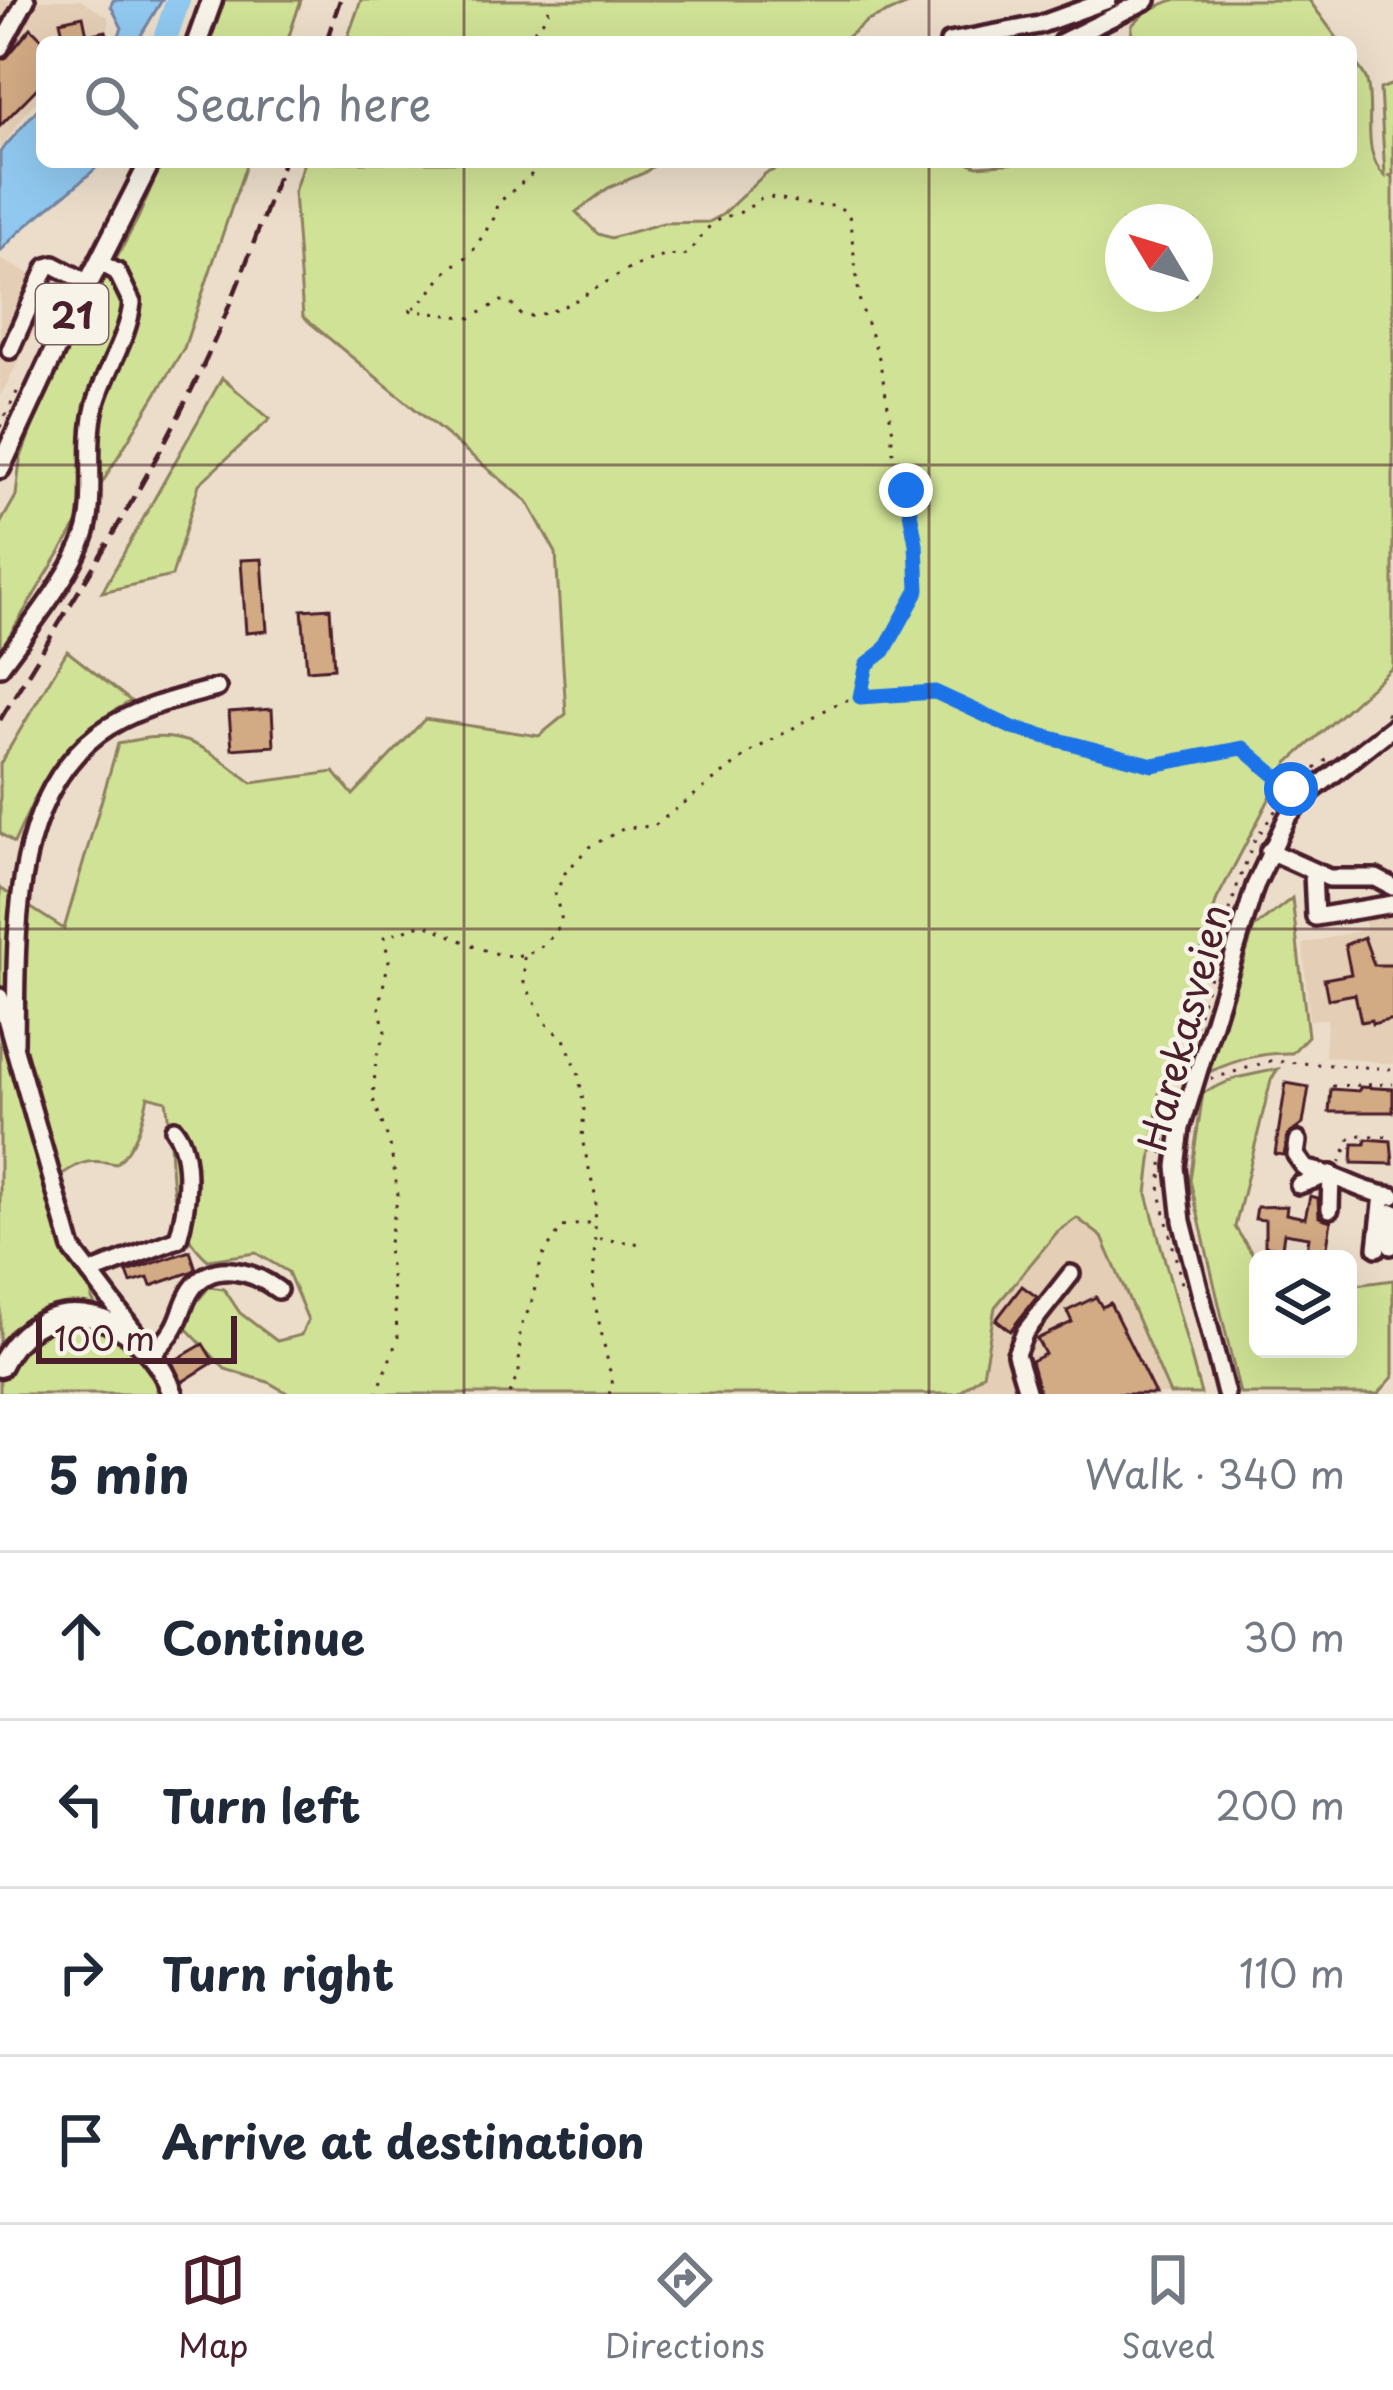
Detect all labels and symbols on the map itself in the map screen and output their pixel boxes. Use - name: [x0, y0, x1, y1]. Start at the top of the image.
- north arrow: [1105, 204, 1213, 312]
- road number: 21: [36, 284, 108, 344]
- route end: [879, 463, 933, 517]
- route start: [1264, 762, 1318, 816]
- street label: Harekasveien: [1121, 897, 1243, 1157]
- scale bar: [36, 1310, 237, 1363]

